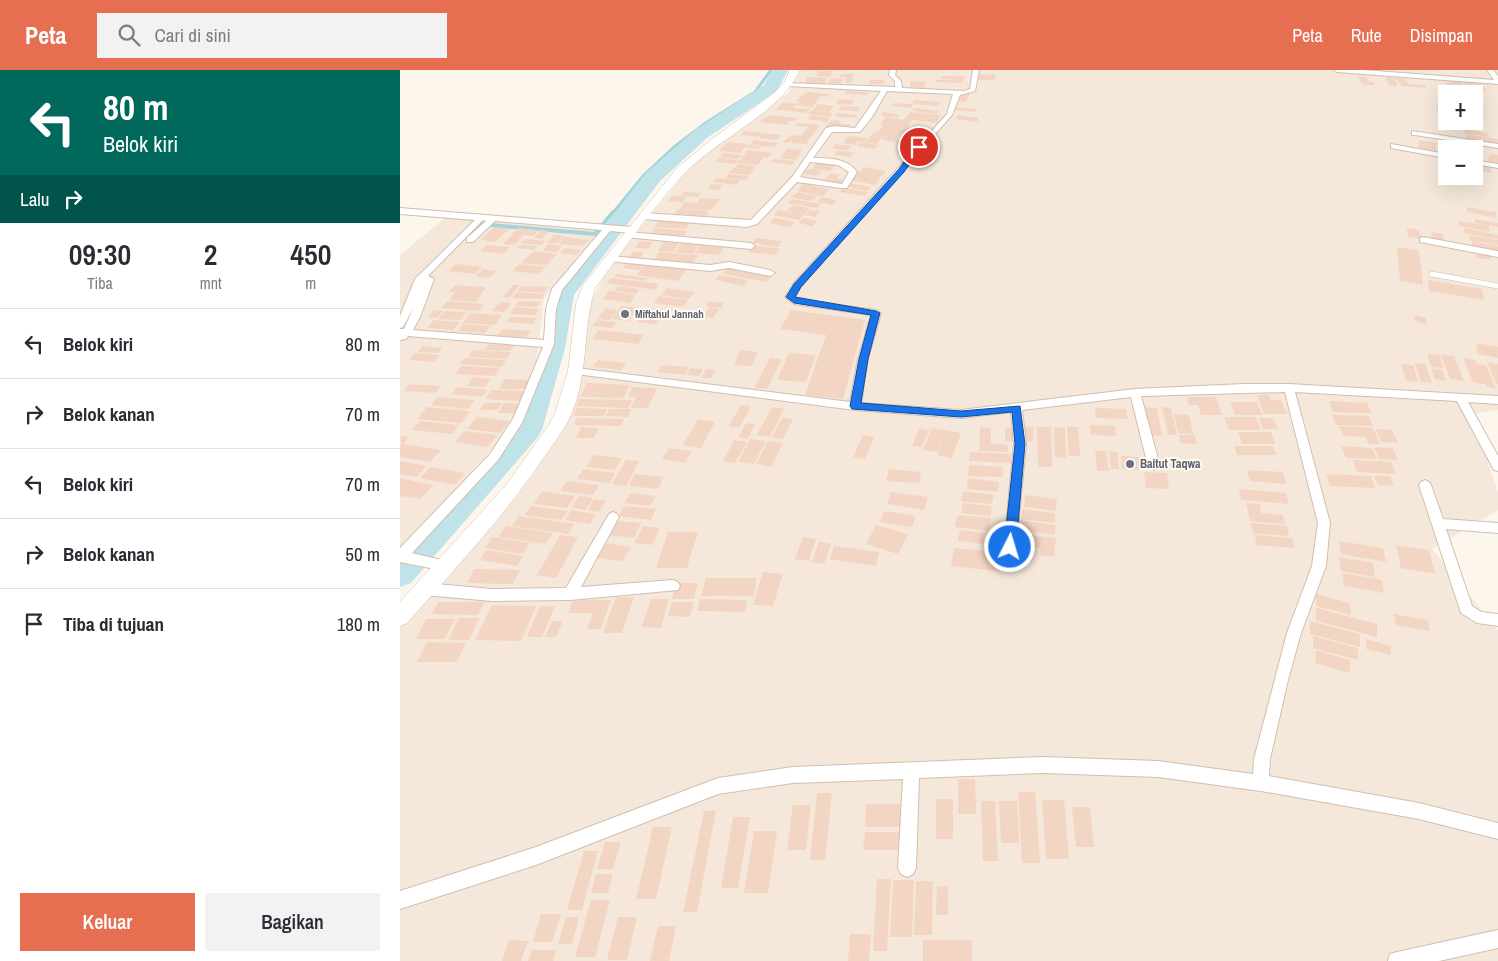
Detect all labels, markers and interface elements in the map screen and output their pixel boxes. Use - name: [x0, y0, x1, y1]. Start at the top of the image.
- search box: [97, 13, 447, 58]
- text: Peta: [25, 19, 67, 51]
- icon: search: [115, 21, 143, 49]
- text: Cari di sini: [155, 22, 231, 48]
- text: Peta: [1292, 23, 1323, 48]
- text: Rute: [1351, 23, 1382, 48]
- text: Disimpan: [1410, 23, 1473, 48]
- text: 80 m: [103, 84, 168, 131]
- map controls: [1438, 85, 1483, 185]
- button: +: [1438, 85, 1483, 130]
- icon: left: [20, 90, 85, 155]
- pin: [898, 126, 940, 168]
- text: Belok kiri: [103, 129, 178, 159]
- icon: arrive: [905, 133, 933, 161]
- button: −: [1438, 140, 1483, 185]
- icon: right: [59, 185, 87, 213]
- text: Lalu: [20, 186, 49, 212]
- text: 09:30: [69, 234, 131, 274]
- text: 2: [204, 234, 218, 274]
- text: 450: [290, 234, 331, 274]
- text: Tiba: [87, 272, 113, 294]
- text: mnt: [200, 272, 222, 294]
- text: m: [305, 272, 316, 294]
- place label: Miftahul Jannah: [635, 307, 704, 321]
- marker: Miftahul Jannah: [619, 308, 631, 320]
- icon: left: [20, 330, 48, 358]
- text: Belok kiri: [63, 331, 133, 357]
- text: 80 m: [345, 331, 380, 357]
- icon: right: [20, 400, 48, 428]
- text: Belok kanan: [63, 401, 155, 427]
- text: 70 m: [345, 401, 380, 427]
- place label: Baitut Taqwa: [1140, 456, 1201, 472]
- marker: Baitut Taqwa: [1124, 458, 1136, 470]
- icon: left: [20, 470, 48, 498]
- text: Belok kiri: [63, 471, 133, 497]
- text: 70 m: [345, 471, 380, 497]
- position arrow: [983, 520, 1035, 572]
- icon: right: [20, 540, 48, 568]
- text: Belok kanan: [63, 541, 155, 567]
- text: 50 m: [345, 541, 380, 567]
- icon: arrive: [20, 610, 48, 638]
- text: Tiba di tujuan: [63, 611, 164, 637]
- text: 180 m: [337, 611, 380, 637]
- button: Keluar: [20, 893, 195, 951]
- button: Bagikan: [205, 893, 380, 951]

